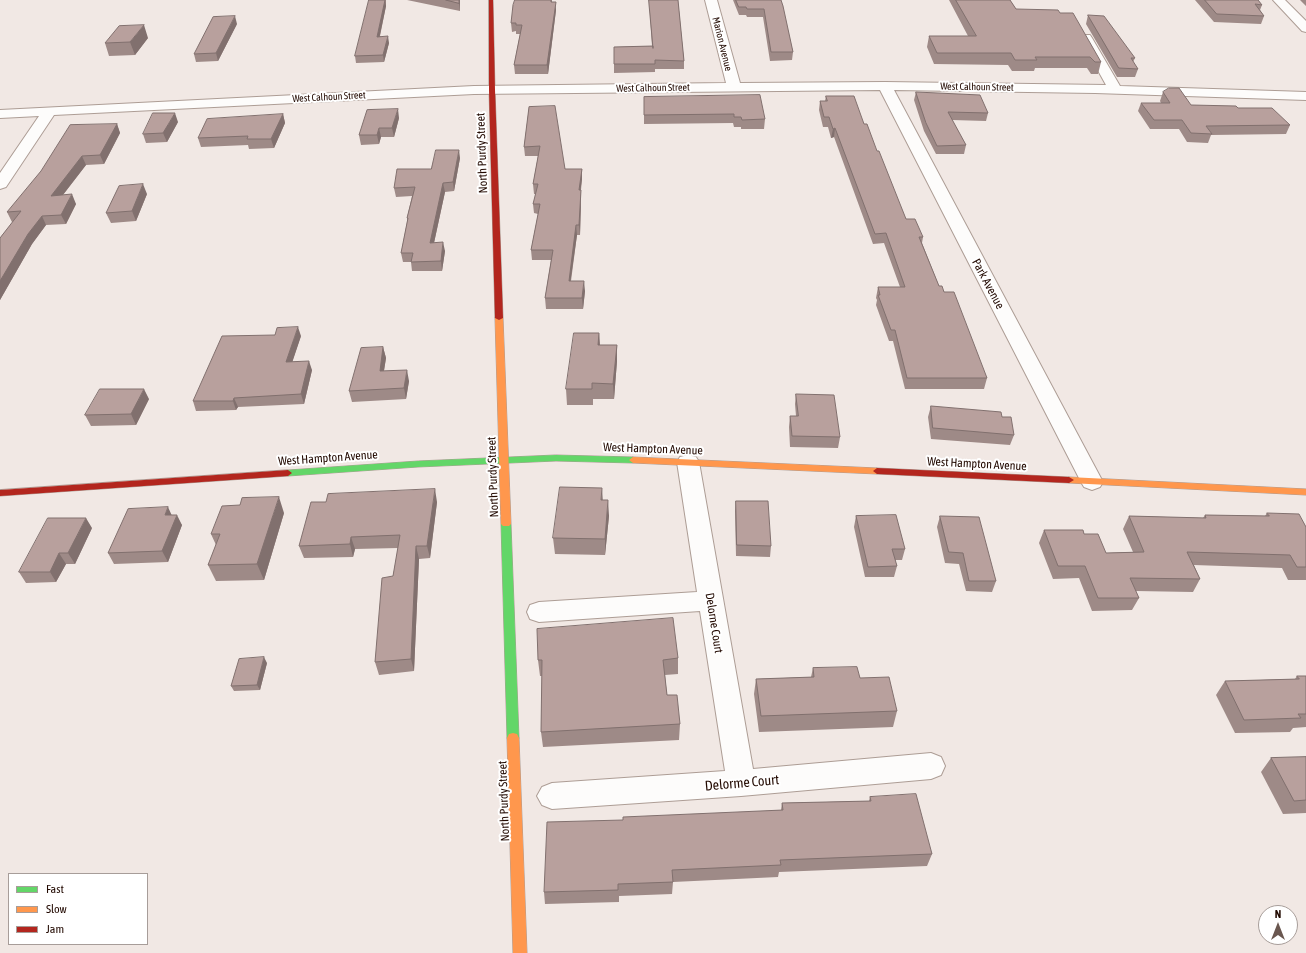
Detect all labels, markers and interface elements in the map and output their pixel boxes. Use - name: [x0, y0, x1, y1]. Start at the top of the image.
- street label: Marion Avenue: [710, 16, 734, 72]
- street label: West Calhoun Street: [940, 80, 1014, 94]
- street label: West Calhoun Street: [616, 81, 690, 95]
- street label: West Calhoun Street: [292, 89, 366, 105]
- street label: North Purdy Street: [473, 112, 491, 194]
- street label: Park Avenue: [969, 256, 1007, 312]
- street label: North Purdy Street: [484, 436, 502, 518]
- street label: West Hampton Avenue: [603, 440, 703, 458]
- street label: West Hampton Avenue: [278, 447, 378, 469]
- street label: West Hampton Avenue: [927, 454, 1027, 474]
- street label: Delorne Court: [702, 592, 726, 654]
- street label: North Purdy Street: [495, 760, 513, 842]
- street label: Delorme Court: [704, 771, 780, 795]
- legend: [8, 873, 148, 945]
- text: Fast: [46, 882, 64, 896]
- text: Slow: [46, 902, 67, 916]
- north arrow: [1258, 905, 1298, 945]
- text: N: [1275, 908, 1281, 920]
- text: Jam: [46, 922, 64, 936]

